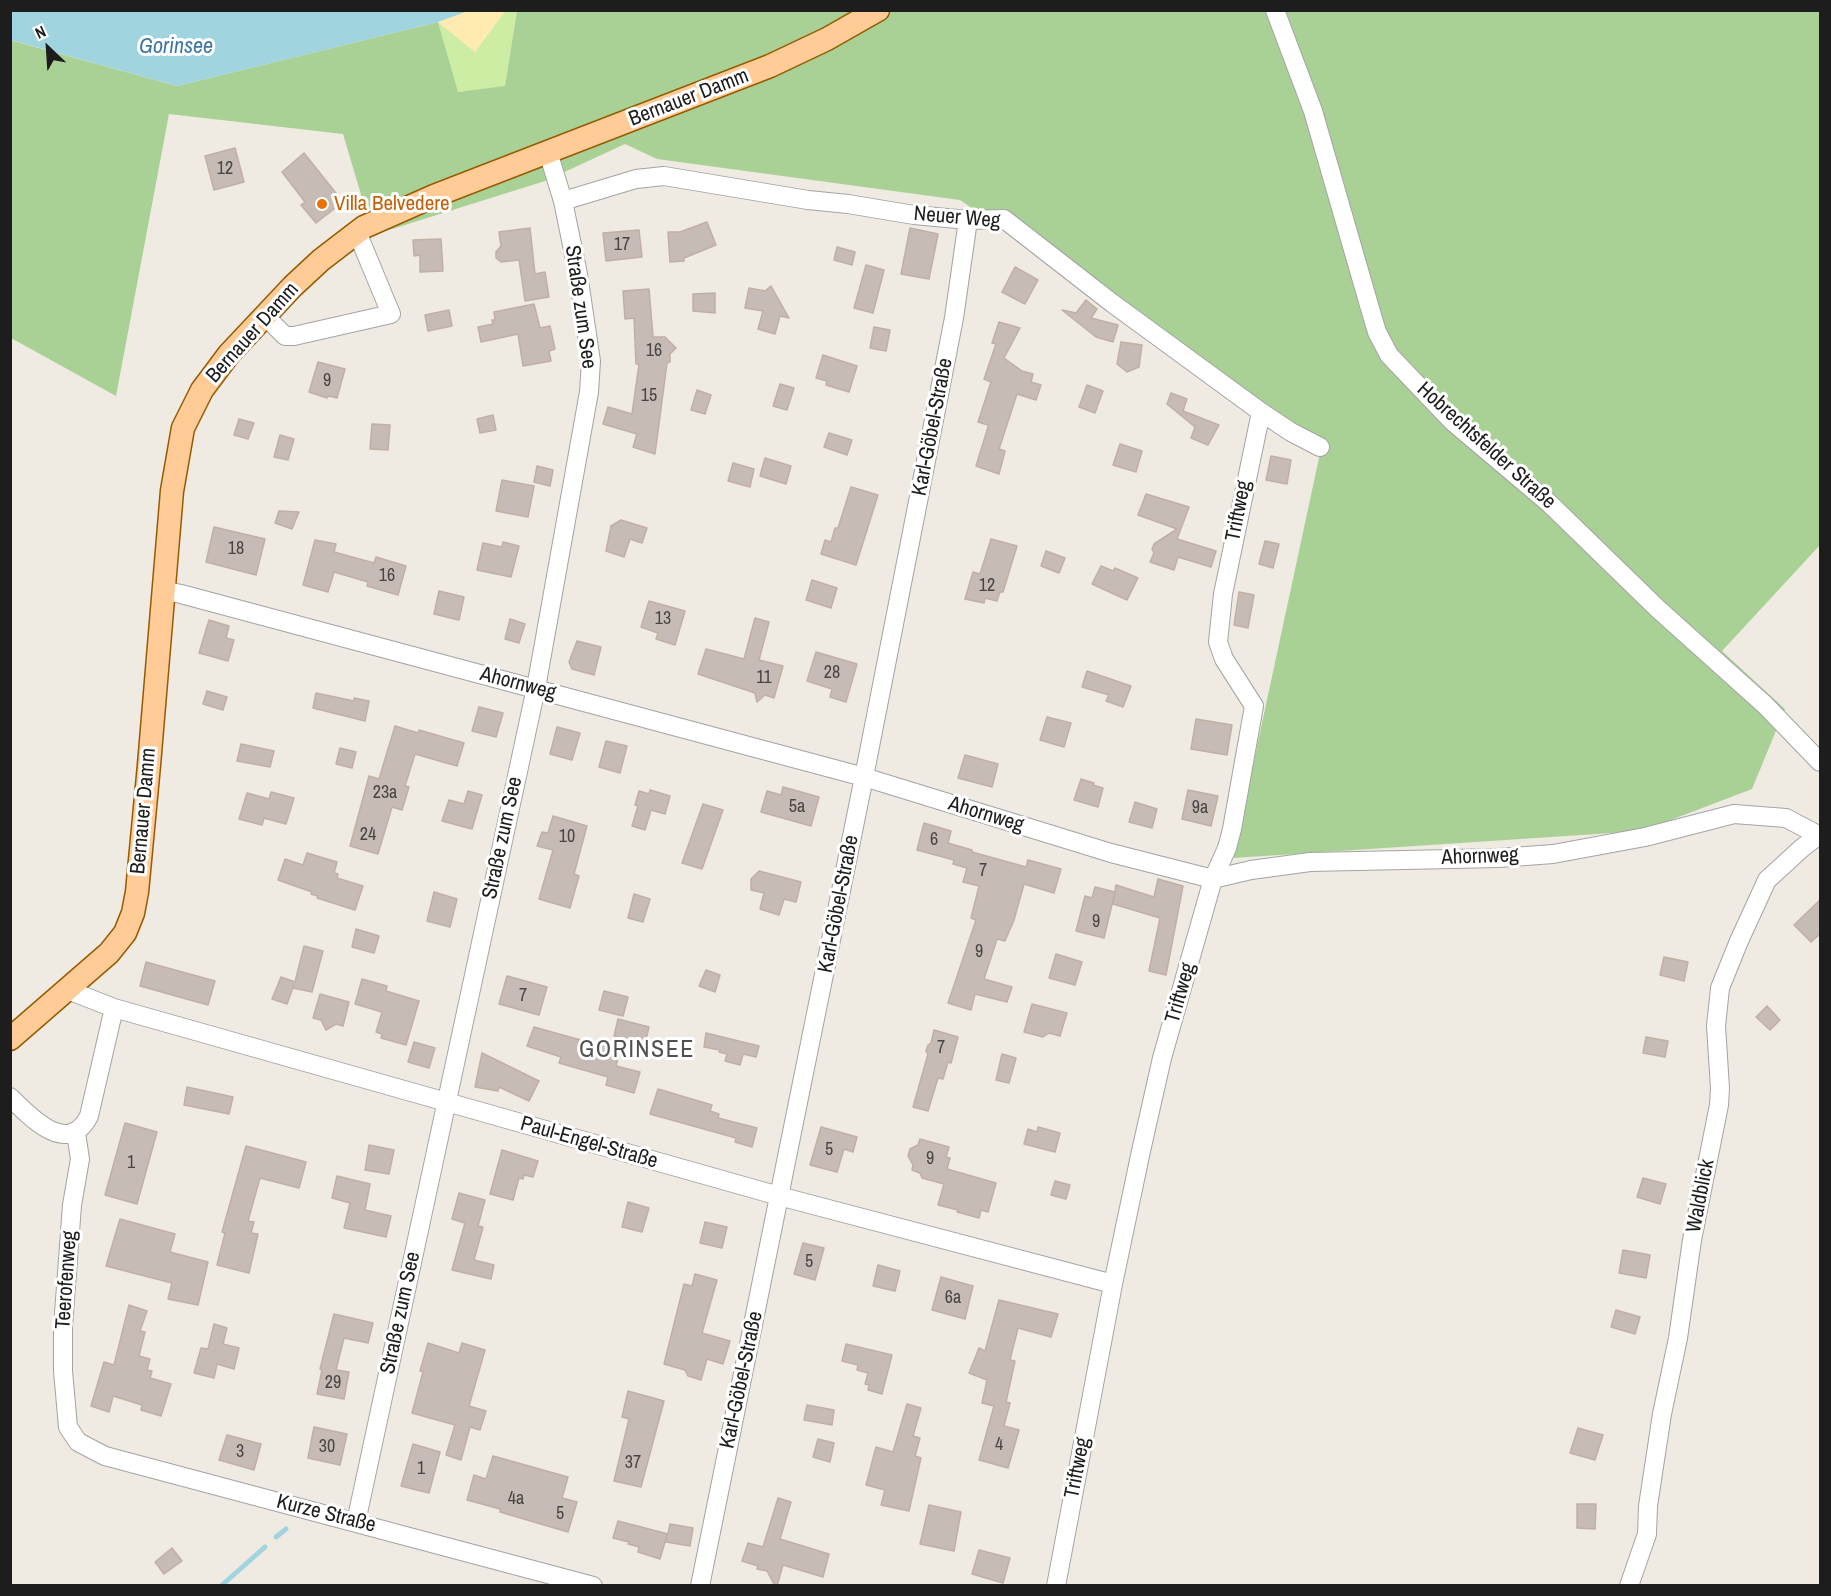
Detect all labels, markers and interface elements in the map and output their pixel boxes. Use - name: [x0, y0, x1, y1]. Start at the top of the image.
- north arrow: [18, 18, 78, 78]
- text: N: [31, 20, 49, 44]
- water label: Gorinsee: [139, 34, 213, 60]
- street label: Bernauer Damm: [626, 64, 752, 132]
- house number: 12: [217, 158, 233, 180]
- place label: Villa Belvedere: [334, 191, 450, 217]
- marker: Villa Belvedere: [315, 197, 329, 211]
- street label: Neuer Weg: [913, 202, 1001, 234]
- house number: 17: [614, 234, 630, 256]
- street label: Straße zum See: [559, 244, 601, 370]
- street label: Bernauer Damm: [201, 278, 305, 388]
- house number: 16: [646, 340, 662, 362]
- street label: Karl-Göbel-Straße: [907, 356, 959, 498]
- house number: 9: [323, 370, 331, 392]
- street label: Hobrechtsfelder Straße: [1411, 377, 1561, 515]
- house number: 15: [641, 385, 657, 407]
- street label: Triftweg: [1221, 478, 1257, 544]
- house number: 18: [228, 538, 244, 560]
- house number: 16: [379, 565, 395, 587]
- house number: 12: [979, 575, 995, 597]
- house number: 13: [655, 608, 671, 630]
- street label: Ahornweg: [477, 662, 559, 706]
- house number: 28: [824, 662, 840, 684]
- house number: 11: [756, 667, 772, 689]
- street label: Bernauer Damm: [126, 747, 162, 875]
- street label: Straße zum See: [478, 775, 528, 901]
- house number: 23a: [373, 782, 397, 804]
- street label: Ahornweg: [945, 792, 1027, 838]
- house number: 5a: [789, 796, 805, 818]
- house number: 9a: [1192, 797, 1208, 819]
- house number: 24: [360, 824, 376, 846]
- house number: 10: [559, 826, 575, 848]
- house number: 6: [930, 829, 938, 851]
- street label: Karl-Göbel-Straße: [813, 833, 865, 975]
- street label: Ahornweg: [1441, 843, 1519, 871]
- house number: 7: [979, 860, 987, 882]
- house number: 9: [1092, 911, 1100, 933]
- house number: 9: [975, 941, 983, 963]
- street label: Triftweg: [1160, 960, 1202, 1026]
- house number: 7: [519, 985, 527, 1007]
- district label: GORINSEE: [579, 1037, 695, 1065]
- house number: 7: [937, 1037, 945, 1059]
- street label: Paul-Engel-Straße: [517, 1111, 661, 1175]
- house number: 5: [825, 1139, 833, 1161]
- house number: 9: [926, 1148, 934, 1170]
- house number: 1: [127, 1152, 135, 1174]
- street label: Waldblick: [1682, 1157, 1720, 1235]
- street label: Teerofenweg: [51, 1230, 83, 1330]
- street label: Straße zum See: [376, 1250, 426, 1376]
- house number: 5: [805, 1251, 813, 1273]
- house number: 6a: [945, 1287, 961, 1309]
- street label: Karl-Göbel-Straße: [715, 1309, 769, 1451]
- house number: 29: [325, 1372, 341, 1394]
- house number: 4: [995, 1434, 1003, 1456]
- street label: Triftweg: [1060, 1435, 1096, 1501]
- house number: 30: [319, 1436, 335, 1458]
- house number: 3: [236, 1441, 244, 1463]
- house number: 37: [625, 1452, 641, 1474]
- house number: 1: [417, 1458, 425, 1480]
- house number: 4a: [508, 1488, 524, 1510]
- street label: Kurze Straße: [274, 1490, 378, 1538]
- house number: 5: [556, 1503, 564, 1525]

